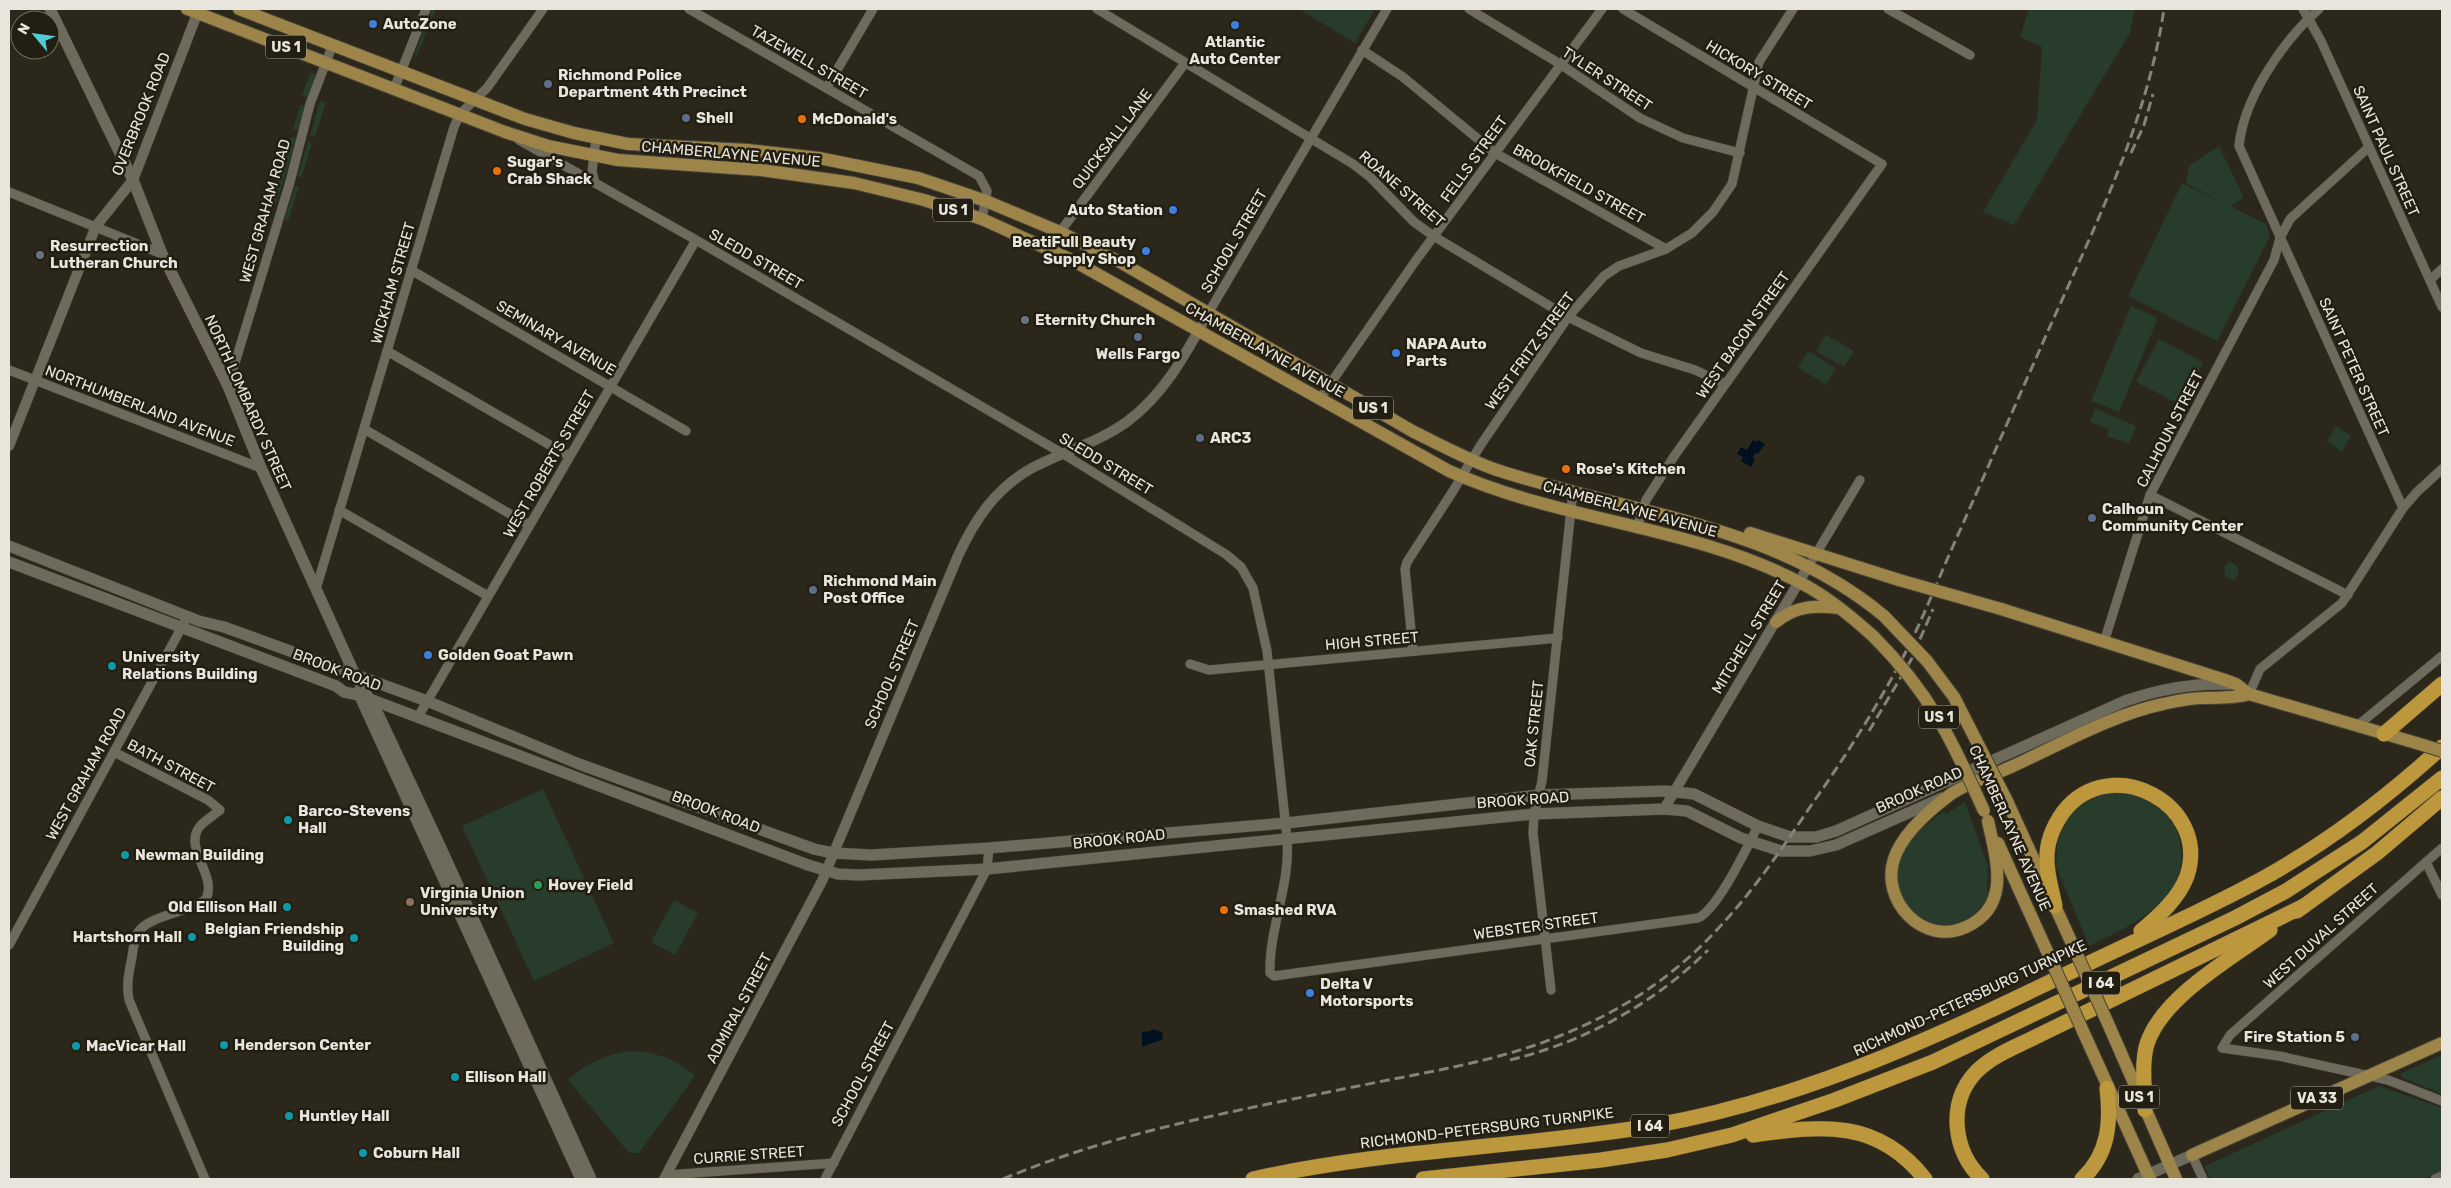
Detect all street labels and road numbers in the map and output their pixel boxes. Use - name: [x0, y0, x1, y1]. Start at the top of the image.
- street label: TAZEWELL STREET: [748, 21, 871, 103]
- road number: US 1: [266, 36, 306, 58]
- street label: HICKORY STREET: [1703, 36, 1816, 114]
- street label: TYLER STREET: [1558, 43, 1656, 115]
- street label: OVERBROOK ROAD: [108, 50, 174, 178]
- street label: SAINT PAUL STREET: [2349, 83, 2423, 220]
- street label: QUICKSALL LANE: [1068, 85, 1156, 193]
- street label: FELLS STREET: [1437, 112, 1512, 206]
- street label: WEST GRAHAM ROAD: [236, 137, 294, 285]
- street label: CHAMBERLAYNE AVENUE: [641, 137, 821, 171]
- street label: BROOKFIELD STREET: [1510, 140, 1648, 228]
- street label: ROANE STREET: [1355, 147, 1449, 231]
- street label: SCHOOL STREET: [1197, 186, 1271, 296]
- road number: US 1: [933, 198, 973, 222]
- street label: WICKHAM STREET: [367, 220, 419, 346]
- street label: SLEDD STREET: [706, 225, 807, 293]
- street label: WEST BACON STREET: [1692, 268, 1794, 402]
- street label: WEST FRITZ STREET: [1481, 288, 1579, 413]
- street label: SAINT PETER STREET: [2315, 295, 2393, 440]
- street label: SEMINARY AVENUE: [493, 296, 619, 380]
- street label: CHAMBERLAYNE AVENUE: [1182, 299, 1348, 401]
- street label: NORTH LOMBARDY STREET: [201, 312, 295, 494]
- street label: NORTHUMBERLAND AVENUE: [43, 361, 237, 451]
- street label: CALHOUN STREET: [2133, 367, 2207, 490]
- street label: WEST ROBERTS STREET: [499, 387, 599, 541]
- road number: US 1: [1353, 396, 1393, 419]
- street label: SLEDD STREET: [1056, 429, 1156, 499]
- street label: CHAMBERLAYNE AVENUE: [1541, 477, 1719, 541]
- street label: MITCHELL STREET: [1708, 577, 1790, 697]
- street label: SCHOOL STREET: [861, 617, 923, 731]
- street label: HIGH STREET: [1324, 628, 1420, 654]
- street label: BROOK ROAD: [290, 645, 384, 695]
- street label: OAK STREET: [1520, 679, 1548, 768]
- street label: WEST GRAHAM ROAD: [42, 705, 130, 843]
- road number: US 1: [1919, 706, 1959, 729]
- street label: BATH STREET: [124, 735, 218, 797]
- street label: CHAMBERLAYNE AVENUE: [1965, 742, 2055, 914]
- street label: BROOK ROAD: [1873, 763, 1965, 817]
- street label: BROOK ROAD: [669, 787, 763, 837]
- street label: BROOK ROAD: [1476, 788, 1570, 812]
- street label: BROOK ROAD: [1072, 825, 1166, 853]
- street label: WEST DUVAL STREET: [2260, 879, 2382, 992]
- street label: WEBSTER STREET: [1472, 908, 1600, 944]
- street label: RICHMOND-PETERSBURG TURNPIKE: [1850, 936, 2090, 1060]
- street label: ADMIRAL STREET: [702, 949, 776, 1066]
- road number: I 64: [2082, 971, 2120, 994]
- street label: SCHOOL STREET: [828, 1018, 898, 1130]
- road number: US 1: [2119, 1086, 2159, 1108]
- road number: VA 33: [2291, 1086, 2343, 1110]
- street label: RICHMOND-PETERSBURG TURNPIKE: [1359, 1104, 1615, 1152]
- road number: I 64: [1631, 1114, 1669, 1138]
- street label: CURRIE STREET: [693, 1142, 806, 1168]

